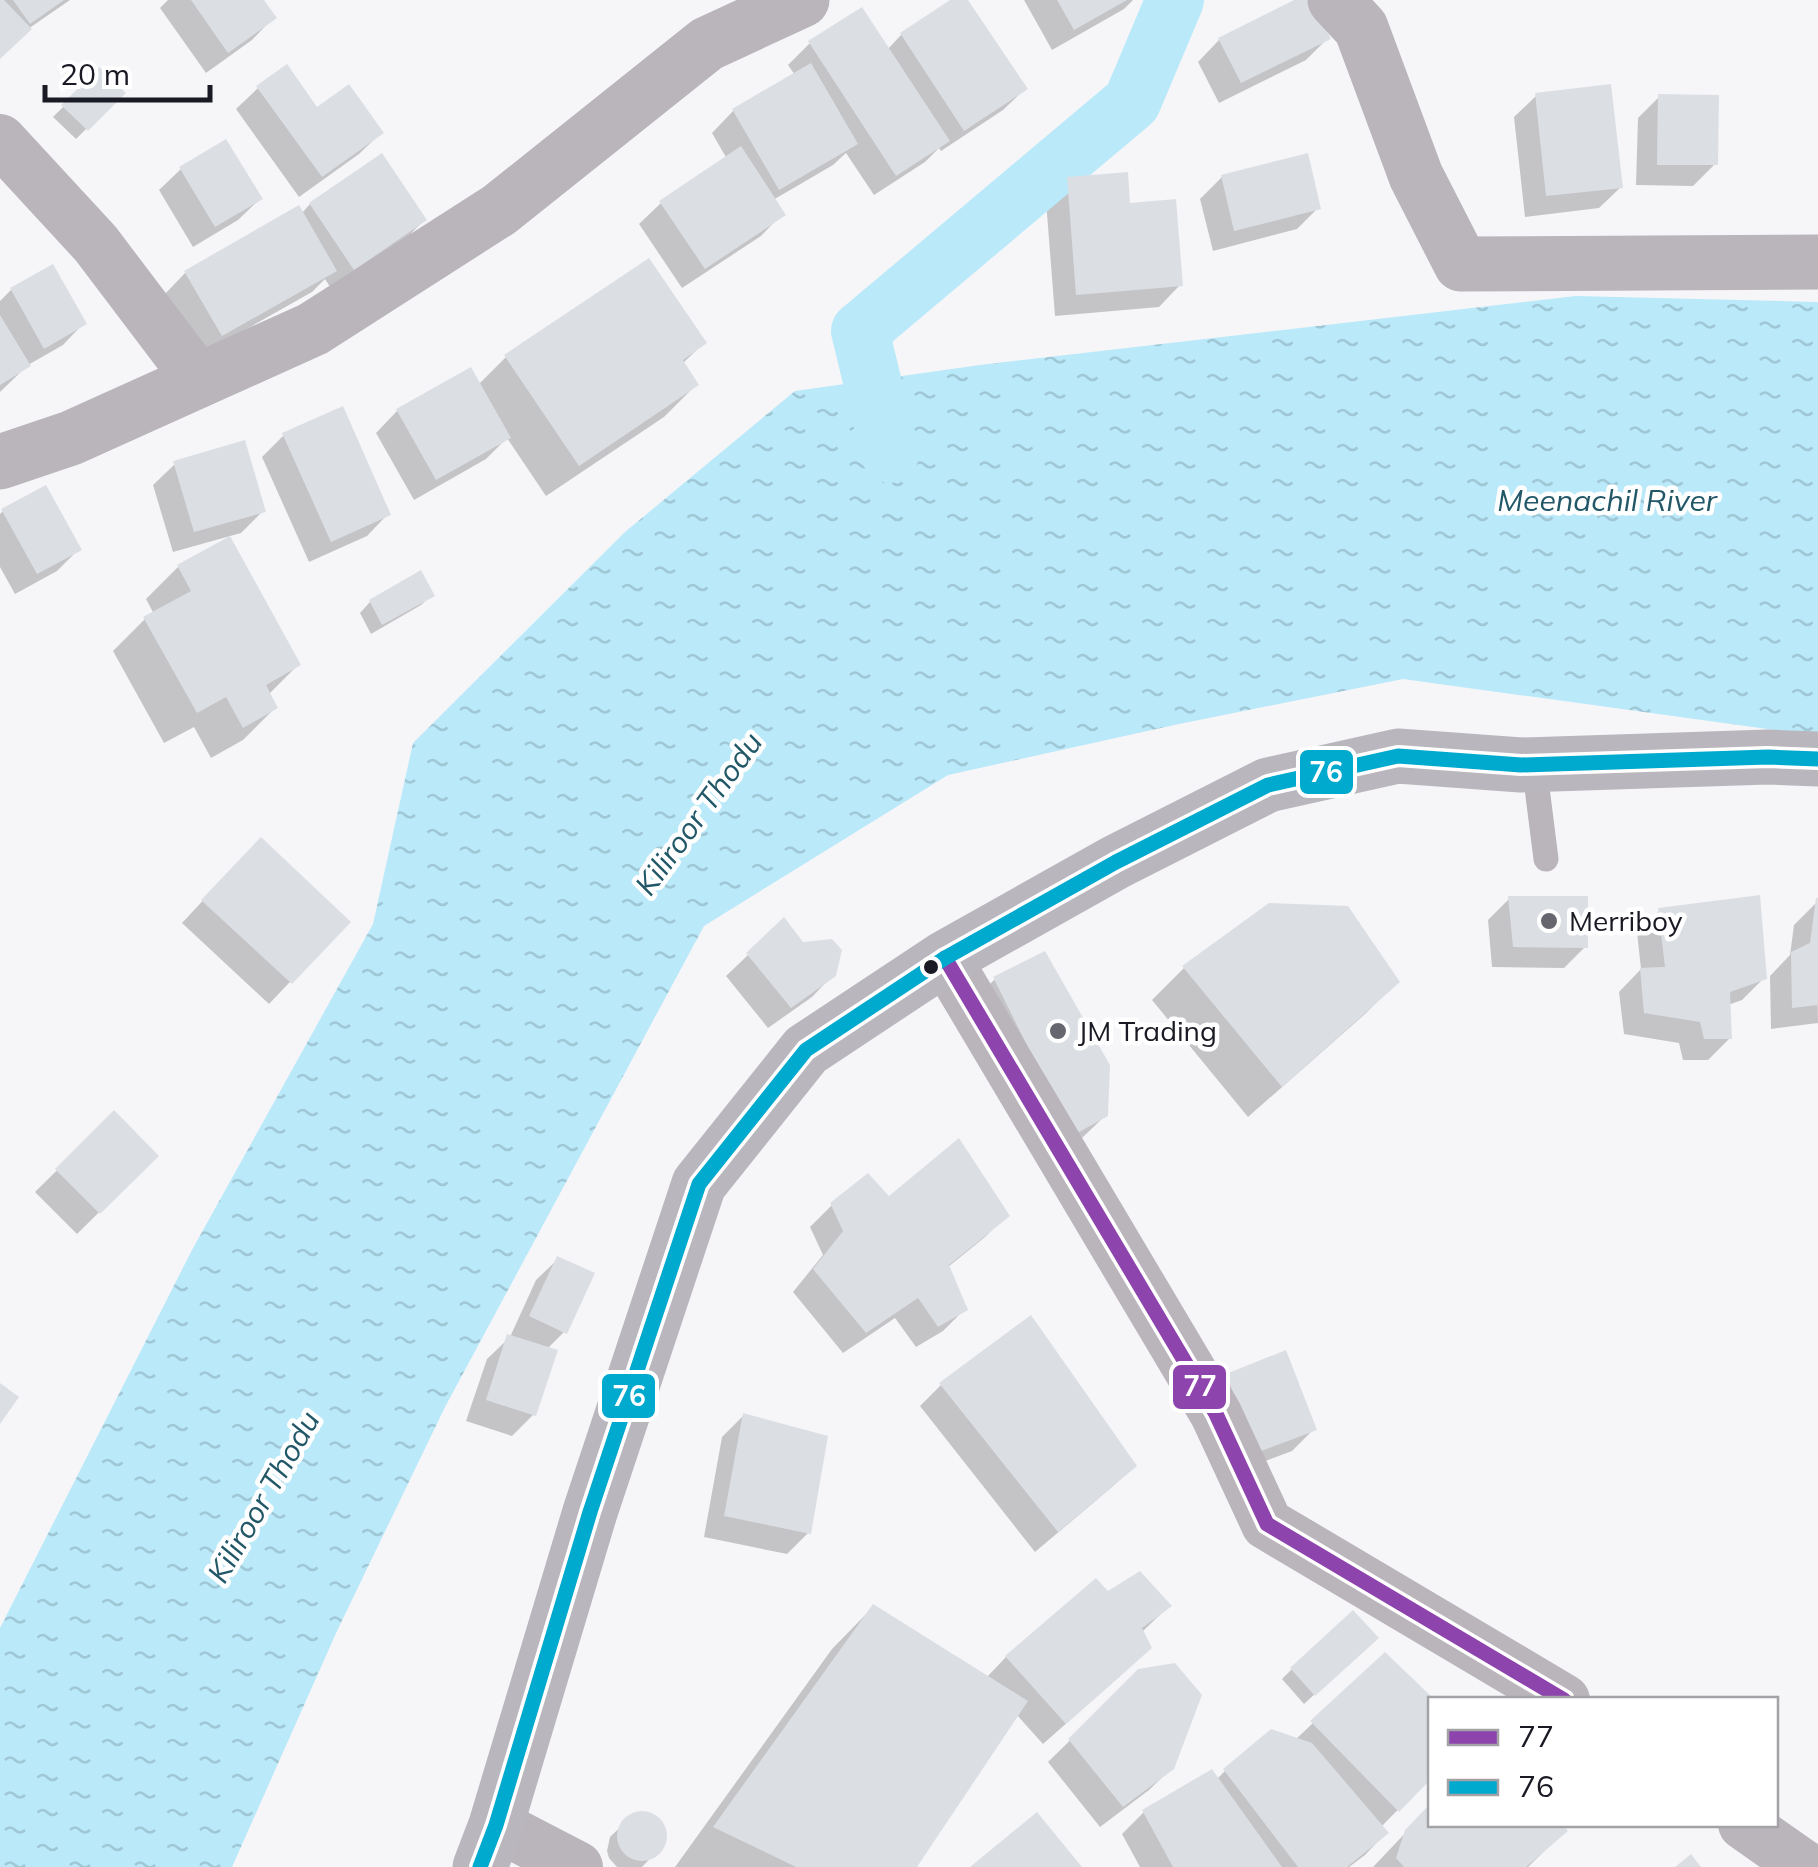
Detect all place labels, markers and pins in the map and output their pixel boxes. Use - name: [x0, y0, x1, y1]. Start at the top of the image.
- place label: Merriboy: [1569, 903, 1683, 938]
- marker: Merriboy: [1538, 910, 1560, 932]
- unlabelled marker: [921, 957, 941, 977]
- place label: JM Trading: [1078, 1013, 1217, 1048]
- marker: JM Trading: [1047, 1020, 1069, 1042]

